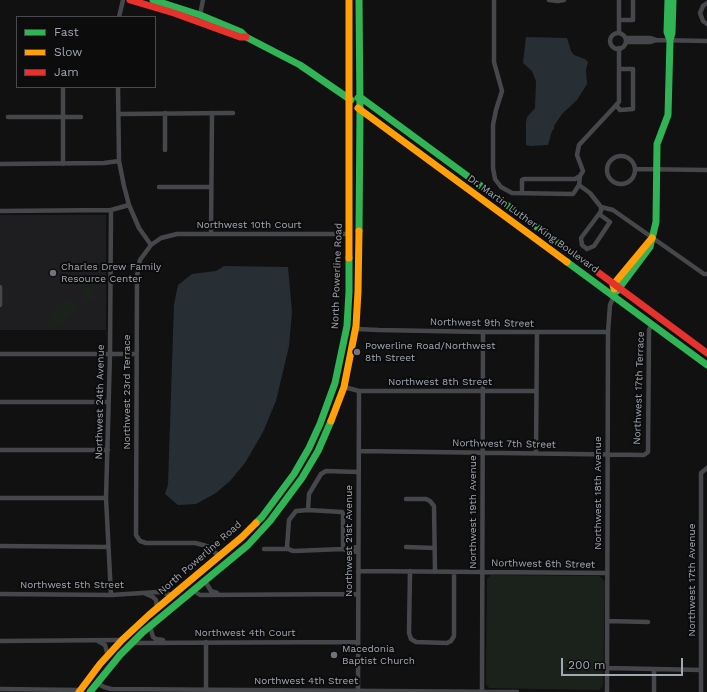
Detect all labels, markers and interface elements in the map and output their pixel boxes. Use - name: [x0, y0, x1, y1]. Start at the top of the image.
- legend: [16, 16, 156, 88]
- text: Fast: [54, 25, 79, 39]
- text: Slow: [54, 45, 82, 59]
- text: Jam: [54, 65, 79, 79]
- street label: Dr. Martin Luther King Boulevard: [465, 172, 601, 276]
- street label: Northwest 10th Court: [196, 219, 302, 231]
- street label: North Powerline Road: [329, 223, 345, 329]
- place label: Charles Drew Family Resource Center: [61, 261, 161, 284]
- marker: Charles Drew Family Resource Center: [48, 268, 58, 278]
- street label: Northwest 9th Street: [430, 316, 534, 330]
- street label: Northwest 17th Terrace: [631, 331, 647, 445]
- street label: Northwest 23rd Terrace: [121, 334, 133, 450]
- place label: Powerline Road/Northwest 8th Street: [365, 340, 496, 364]
- street label: Northwest 24th Avenue: [93, 344, 107, 460]
- marker: Powerline Road/Northwest 8th Street: [352, 347, 362, 357]
- street label: Northwest 8th Street: [388, 376, 492, 388]
- street label: Northwest 18th Avenue: [592, 436, 604, 550]
- street label: Northwest 7th Street: [452, 437, 556, 451]
- street label: Northwest 19th Avenue: [467, 455, 479, 569]
- street label: Northwest 21st Avenue: [343, 485, 355, 597]
- street label: North Powerline Road: [156, 519, 244, 597]
- street label: Northwest 17th Avenue: [686, 524, 698, 636]
- street label: Northwest 6th Street: [491, 557, 595, 571]
- street label: Northwest 5th Street: [20, 579, 124, 591]
- street label: Northwest 4th Court: [194, 627, 296, 639]
- place label: Macedonia Baptist Church: [342, 643, 415, 666]
- marker: Macedonia Baptist Church: [329, 650, 339, 660]
- scale bar: [563, 650, 685, 676]
- text: 200 m: [568, 658, 605, 672]
- street label: Northwest 4th Street: [254, 675, 358, 687]

